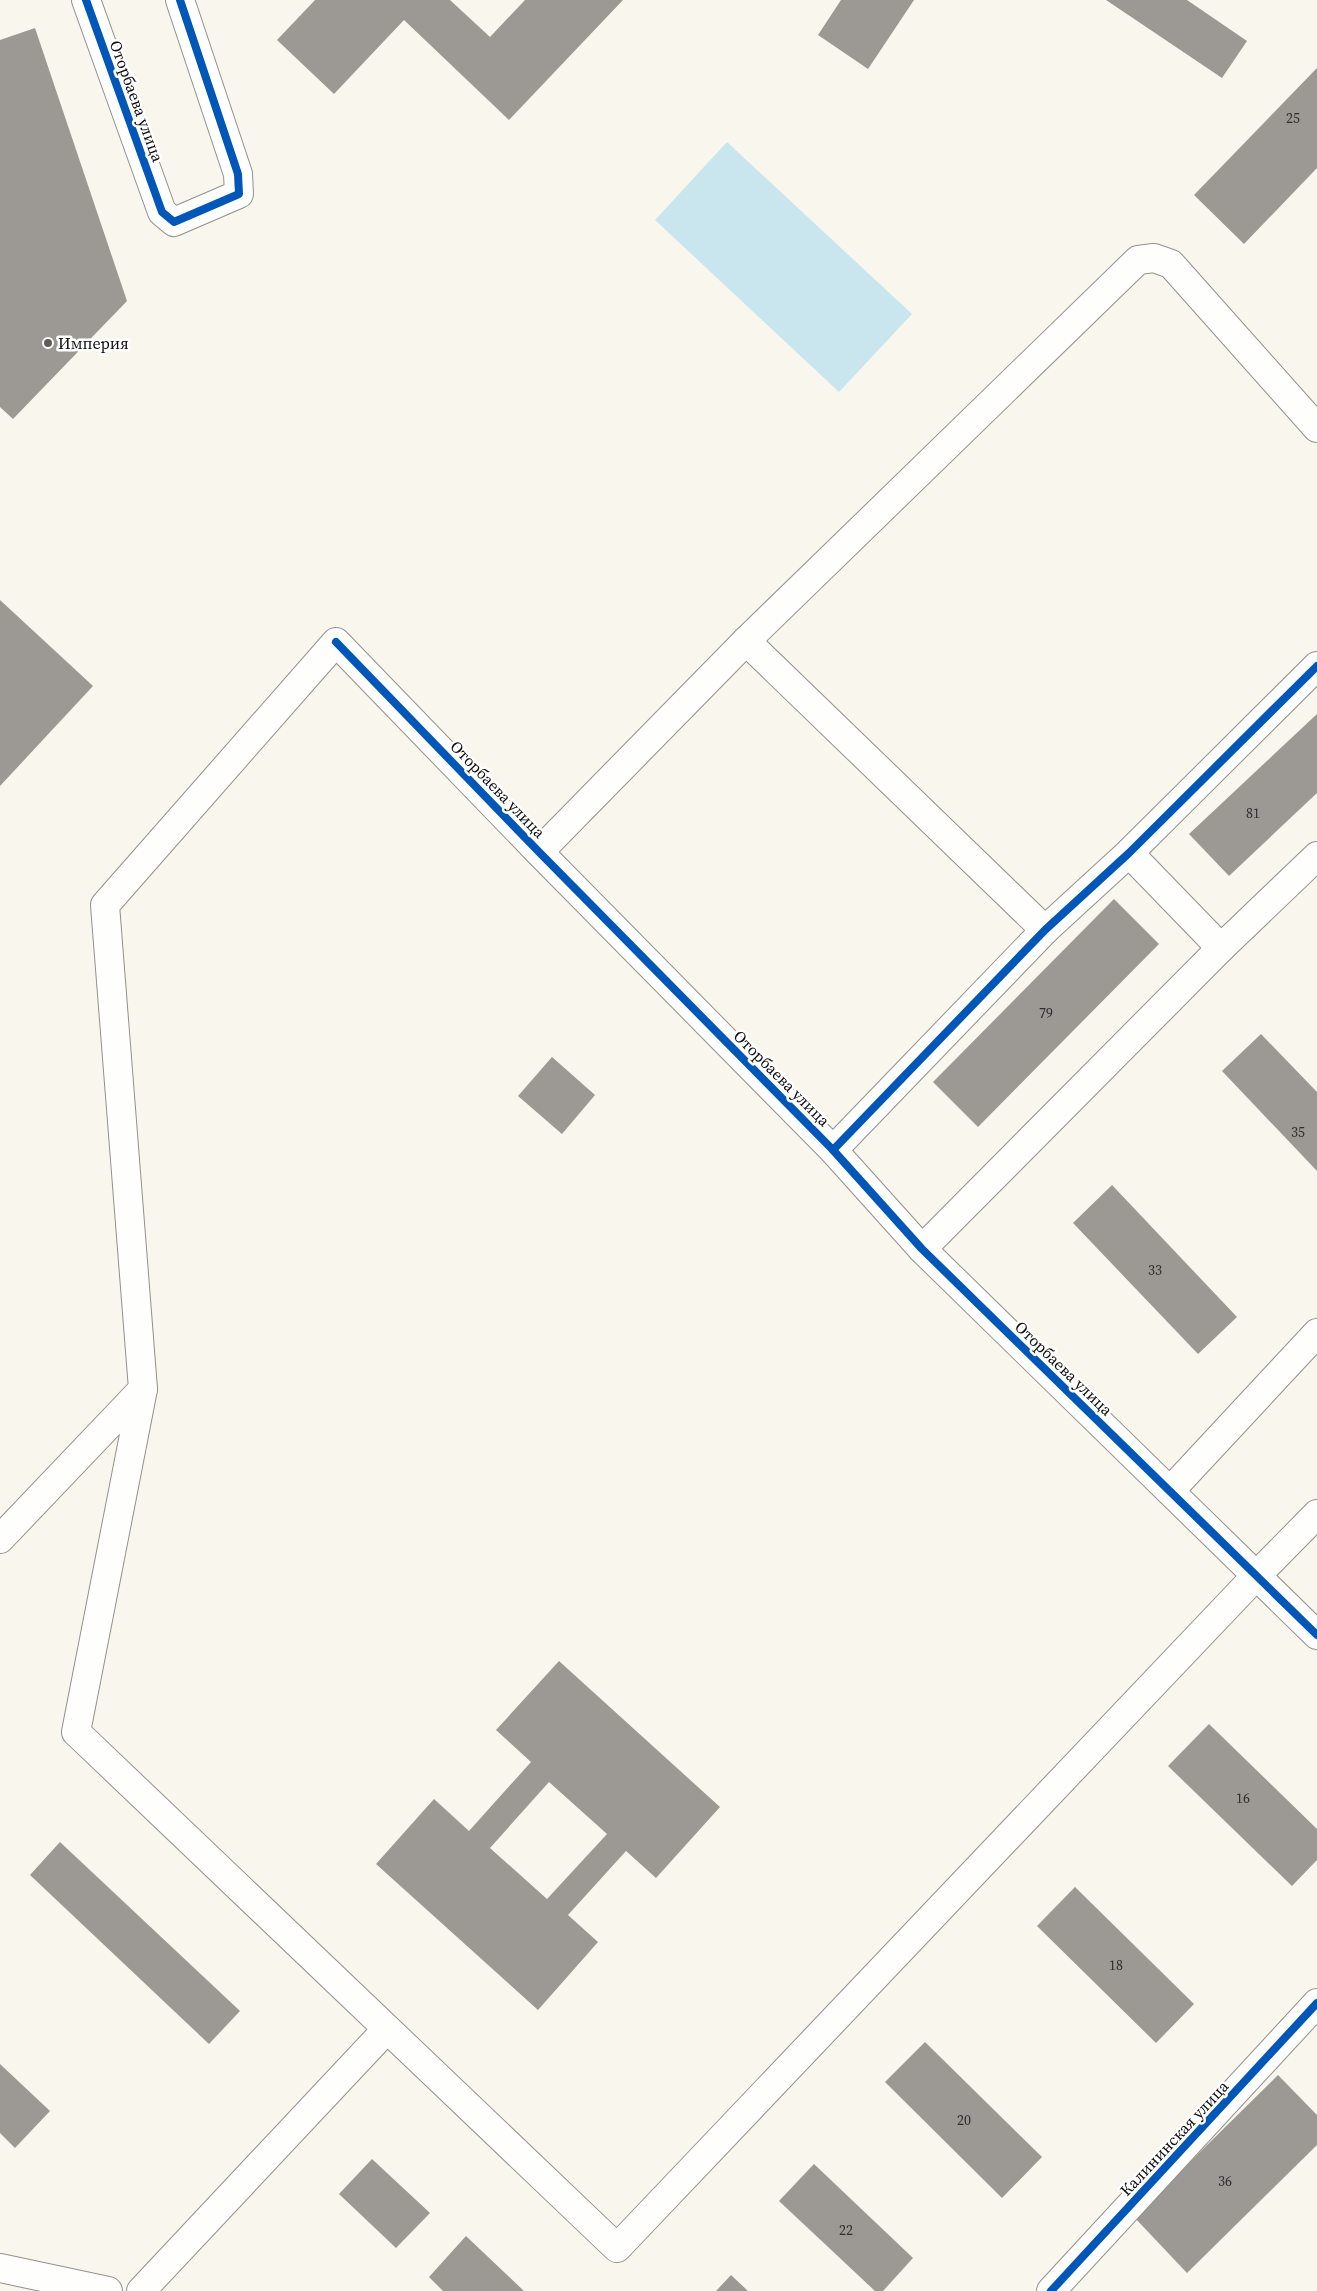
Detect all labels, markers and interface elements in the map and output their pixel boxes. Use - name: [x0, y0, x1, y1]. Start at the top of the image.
- street label: Оторбаева улица: [105, 37, 169, 166]
- house number: 25: [1286, 108, 1300, 128]
- place label: Империя: [58, 332, 129, 354]
- marker: Империя: [42, 337, 54, 349]
- street label: Оторбаева улица: [446, 735, 551, 843]
- house number: 81: [1246, 803, 1260, 823]
- house number: 79: [1039, 1003, 1053, 1023]
- street label: Оторбаева улица: [729, 1025, 836, 1132]
- house number: 35: [1291, 1122, 1305, 1142]
- house number: 33: [1148, 1260, 1162, 1280]
- street label: Оторбаева улица: [1010, 1316, 1118, 1421]
- house number: 16: [1236, 1788, 1250, 1808]
- house number: 18: [1109, 1955, 1123, 1975]
- street label: Калининская улица: [1115, 2075, 1234, 2201]
- house number: 20: [957, 2110, 971, 2130]
- house number: 36: [1218, 2171, 1232, 2191]
- house number: 22: [839, 2220, 853, 2240]

